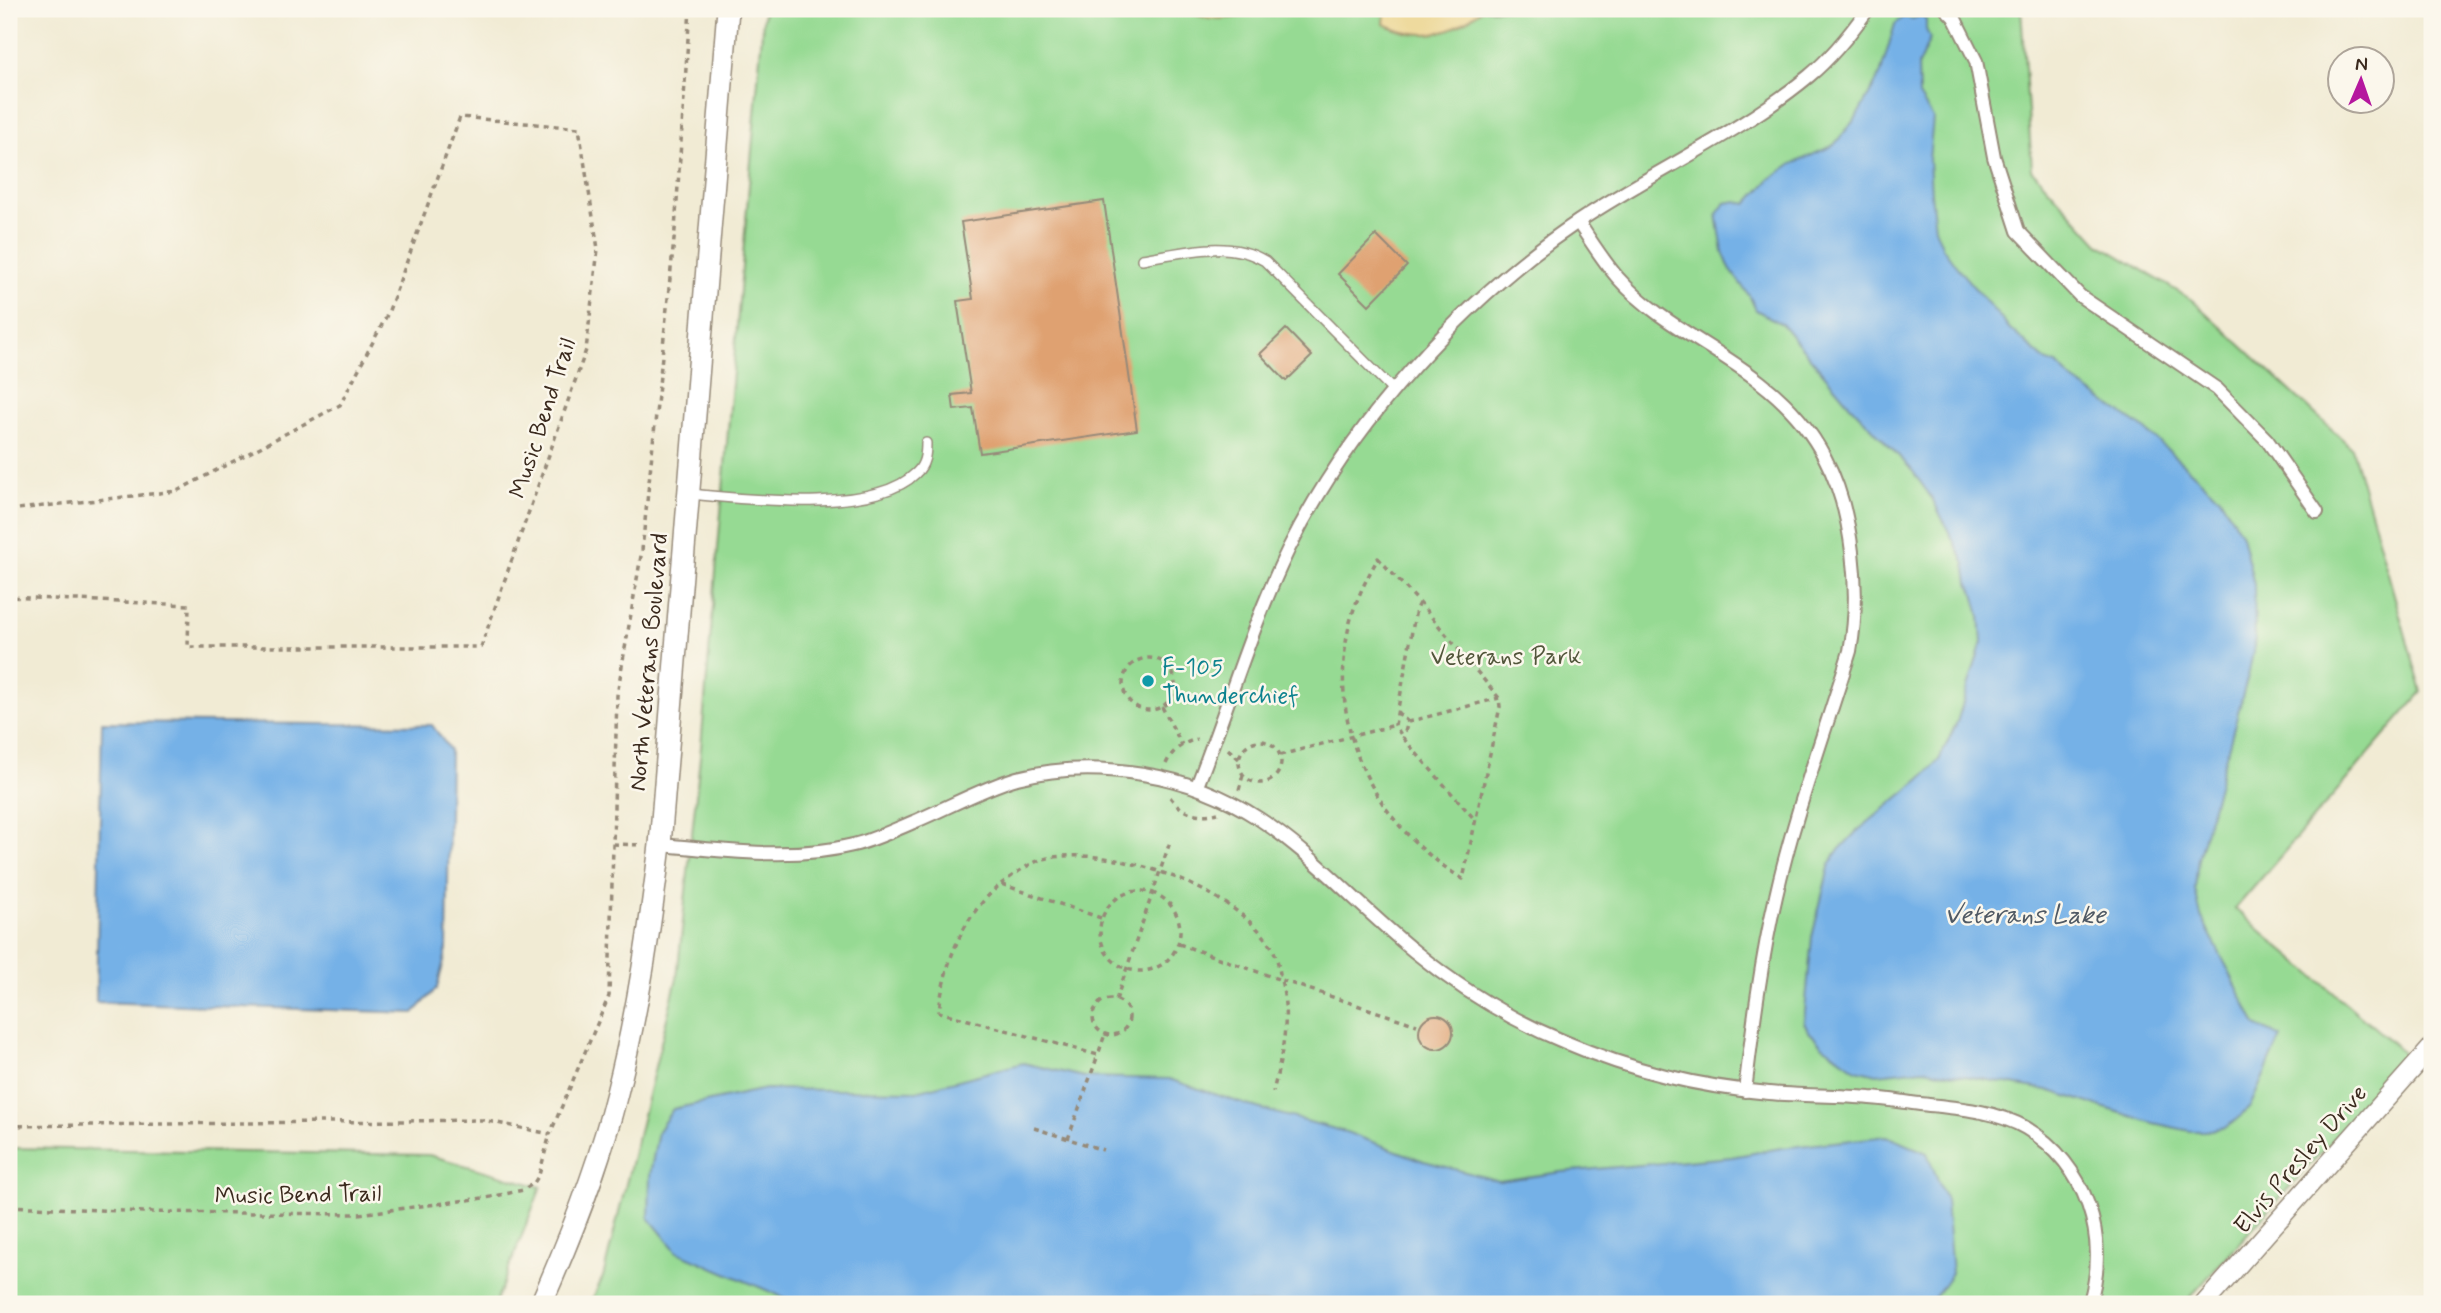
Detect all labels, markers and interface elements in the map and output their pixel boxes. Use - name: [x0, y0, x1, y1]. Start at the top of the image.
- north arrow: [2326, 46, 2396, 116]
- text: N: [2355, 52, 2368, 77]
- street label: Music Bend Trail: [503, 334, 584, 503]
- street label: North Veterans Boulevard: [623, 532, 676, 792]
- park label: Veterans Park: [1430, 642, 1582, 673]
- place label: F-105 Thunderchief: [1162, 653, 1299, 712]
- marker: F-105 Thunderchief: [1140, 673, 1156, 689]
- water label: Veterans Lake: [1944, 899, 2107, 933]
- street label: Elvis Presley Drive: [2228, 1079, 2375, 1241]
- street label: Music Bend Trail: [214, 1179, 382, 1212]

